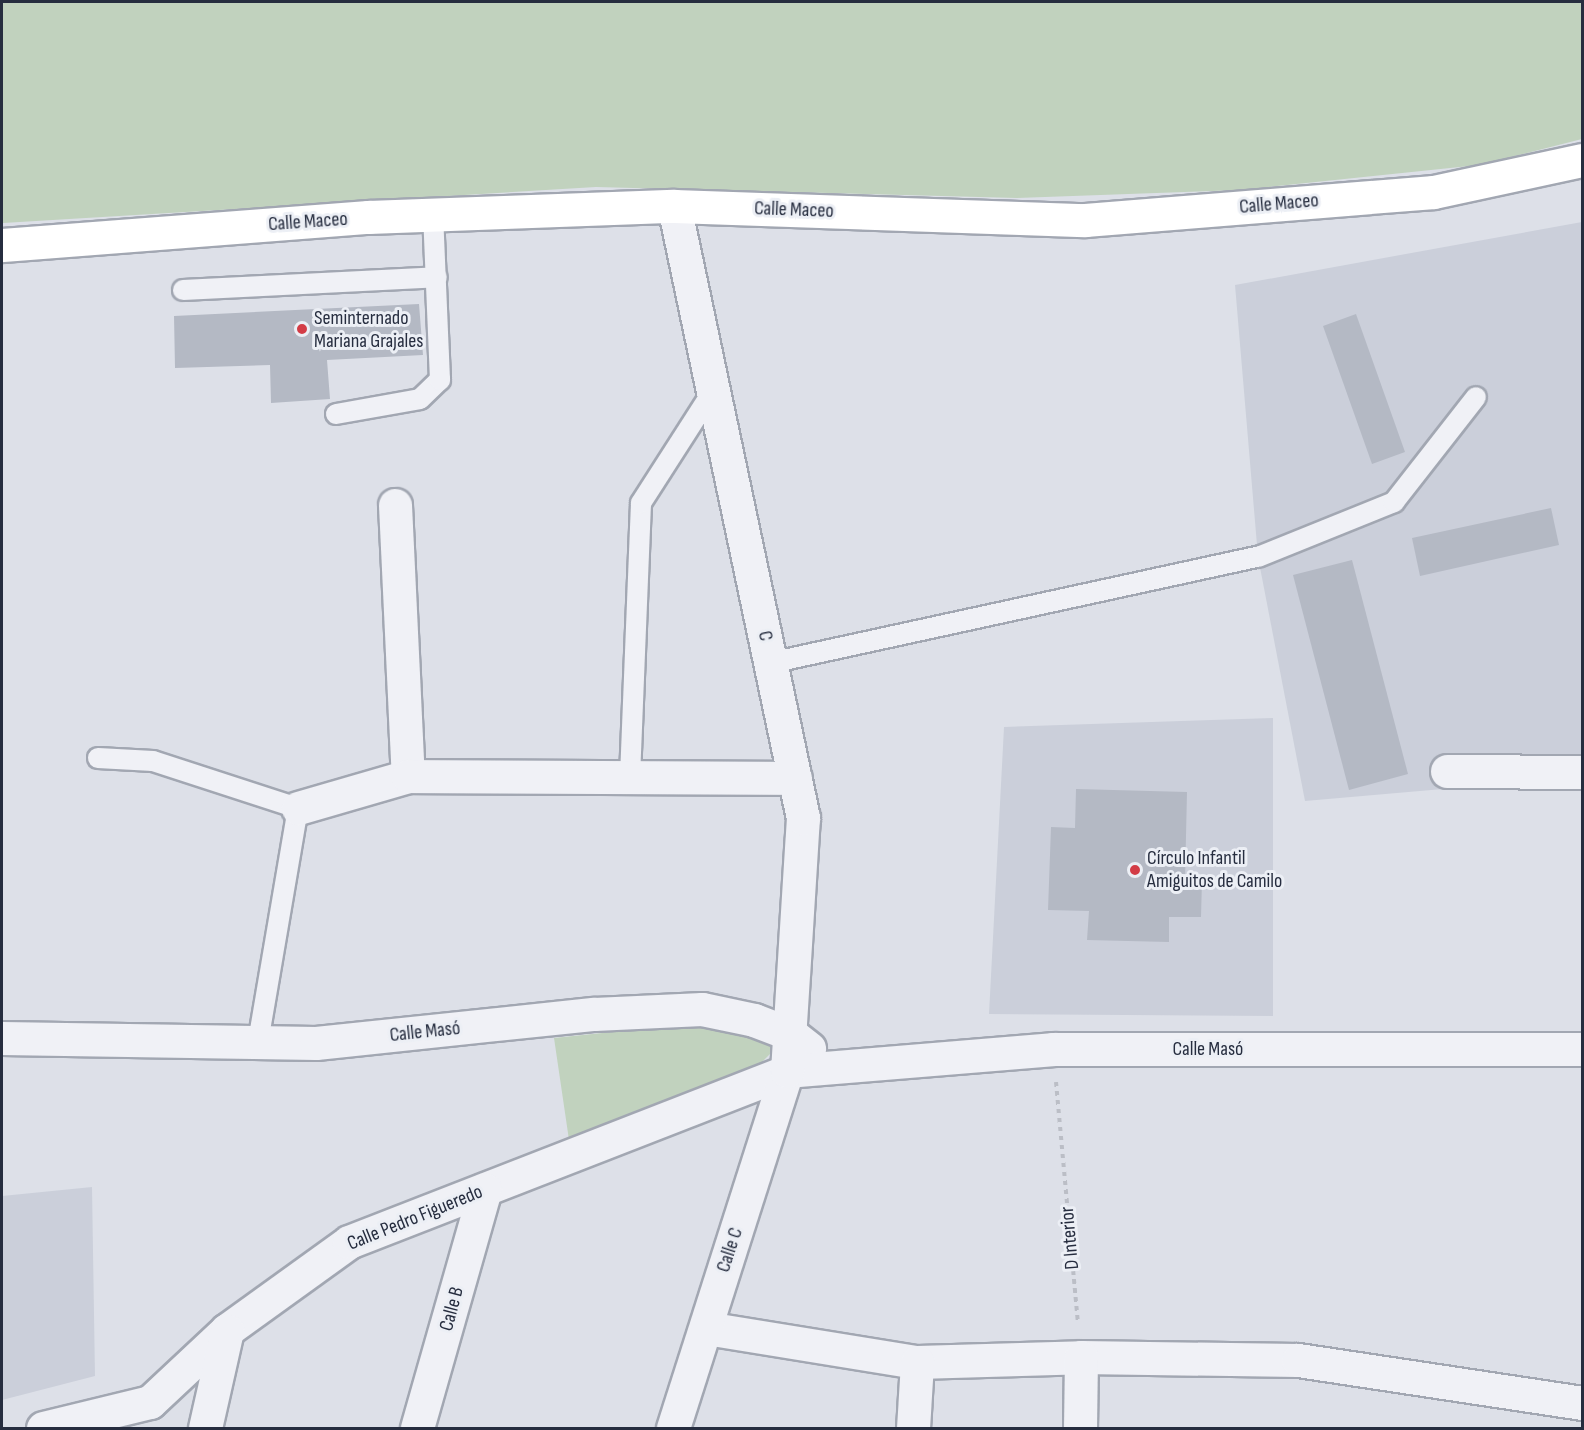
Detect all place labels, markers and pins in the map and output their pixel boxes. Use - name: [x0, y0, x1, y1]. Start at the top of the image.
- place label: Seminternado Mariana Grajales: [314, 306, 424, 353]
- marker: Seminternado Mariana Grajales: [295, 322, 309, 336]
- place label: Círculo Infantil Amiguitos de Camilo: [1147, 846, 1282, 893]
- marker: Círculo Infantil Amiguitos de Camilo: [1128, 863, 1142, 877]

